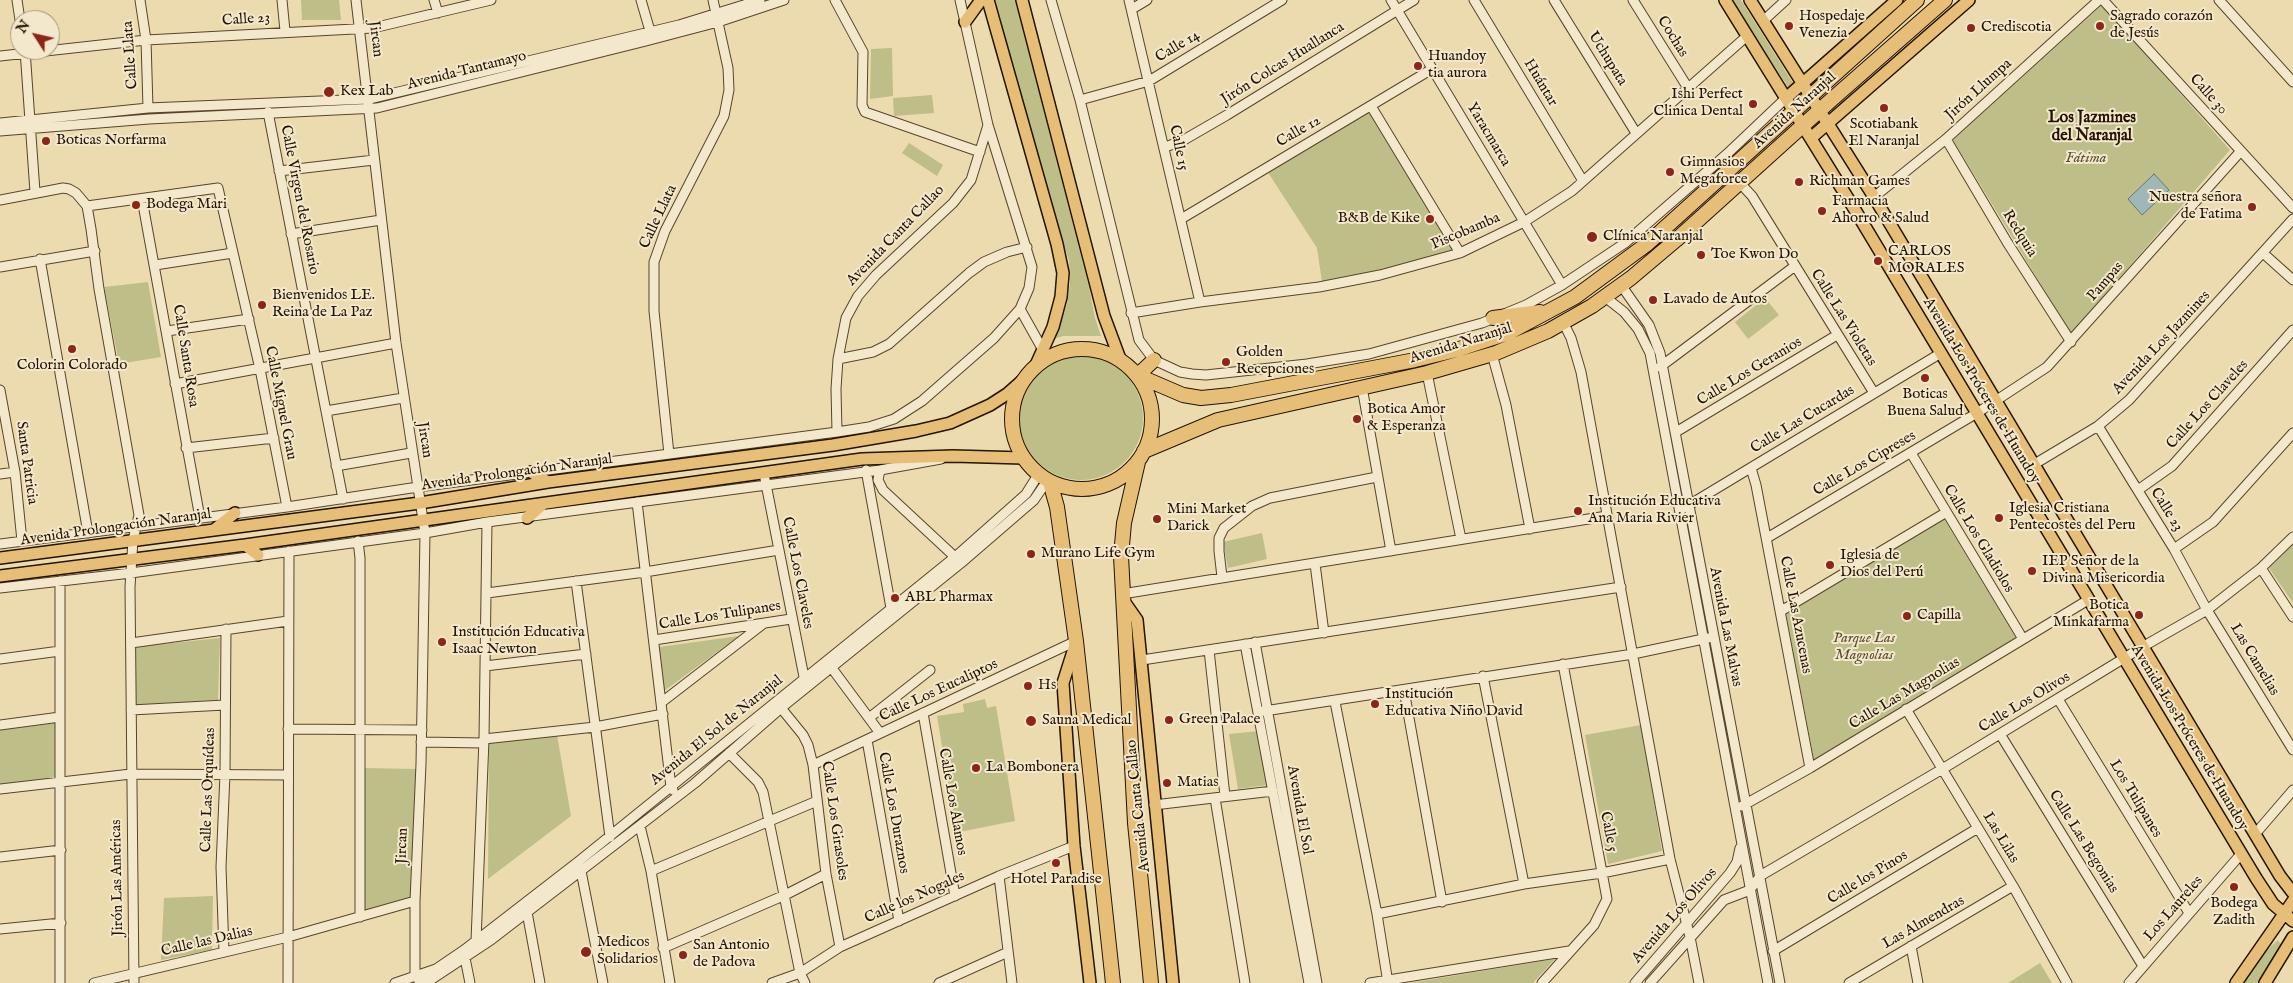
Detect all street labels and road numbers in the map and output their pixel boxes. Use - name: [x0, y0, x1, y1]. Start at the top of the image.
- street label: Calle 23: [221, 9, 271, 31]
- street label: Cochas: [1652, 13, 1692, 61]
- street label: Jirón Colcas Huallanca: [1218, 19, 1348, 109]
- street label: Calle Llata: [120, 20, 142, 90]
- street label: Jircan: [364, 20, 386, 58]
- street label: Calle 14: [1153, 27, 1203, 67]
- street label: Uchupata: [1583, 29, 1631, 89]
- street label: Avenida Tantamayo: [406, 48, 528, 94]
- street label: Jirón Llumpa: [1942, 55, 2016, 125]
- street label: Huántar: [1519, 56, 1561, 110]
- street label: Avenida Naranjal: [1750, 69, 1840, 153]
- street label: Calle 30: [2185, 71, 2231, 119]
- street label: Yaracmarca: [1462, 100, 1514, 170]
- street label: Calle 12: [1274, 112, 1324, 152]
- street label: Calle 15: [1164, 123, 1192, 173]
- street label: Calle Virgen del Rosario: [276, 124, 322, 276]
- street label: Calle Llata: [636, 182, 682, 252]
- street label: Avenida Canta Callao: [843, 182, 949, 290]
- street label: Redquia: [1998, 207, 2040, 261]
- street label: Piscobamba: [1429, 209, 1503, 255]
- street label: Pampas: [2084, 259, 2128, 305]
- street label: Calle Las Violetas: [1806, 266, 1880, 370]
- street label: Avenida Los Jazmines: [2109, 287, 2215, 399]
- street label: Avenida Los Próceres de Huandoy: [1918, 295, 2044, 487]
- street label: Calle Santa Rosa: [168, 303, 202, 409]
- street label: Avenida Naranjal: [1408, 320, 1514, 368]
- street label: Calle Los Geranios: [1694, 334, 1806, 410]
- street label: Calle Miguel Grau: [260, 345, 300, 461]
- street label: Calle Los Claveles: [2163, 357, 2253, 453]
- street label: Calle Las Cucardas: [1748, 382, 1858, 458]
- street label: Santa Patricia: [11, 420, 41, 506]
- street label: Jircan: [412, 421, 436, 459]
- street label: Calle Los Cipreses: [1810, 427, 1920, 501]
- street label: Avenida Prolongación Naranjal: [420, 451, 614, 495]
- street label: Calle Los Gladiolos: [1939, 482, 2017, 596]
- street label: Calle 23: [2146, 485, 2186, 535]
- street label: Avenida Prolongación Naranjal: [19, 506, 213, 550]
- street label: Calle Los Claveles: [777, 515, 817, 631]
- street label: Calle Las Azucenas: [1775, 555, 1815, 675]
- street label: Avenida Las Malvas: [1705, 566, 1745, 688]
- street label: Calle Los Tulipanes: [658, 597, 782, 635]
- street label: Las Camelias: [2225, 621, 2283, 699]
- street label: Avenida Los Próceres de Huandoy: [2126, 642, 2252, 834]
- street label: Calle Las Magnolias: [1846, 654, 1964, 734]
- street label: Calle Los Eucaliptos: [877, 656, 1001, 726]
- street label: Calle Los Olivos: [1976, 669, 2074, 737]
- street label: Avenida El Sol de Naranjal: [647, 672, 787, 790]
- street label: Calle Las Orquídeas: [198, 727, 220, 853]
- street label: Avenida Canta Callao: [1123, 739, 1155, 873]
- street label: Calle Los Alamos: [934, 747, 970, 857]
- street label: Calle Los Duraznos: [873, 751, 913, 875]
- street label: Los Tulipanes: [2105, 757, 2165, 841]
- street label: Calle Los Girasoles: [817, 760, 851, 882]
- street label: Avenida El Sol: [1282, 764, 1316, 856]
- street label: Calle Las Begonias: [2044, 787, 2122, 897]
- street label: Las Lilas: [1978, 809, 2022, 867]
- street label: Calle 5: [1595, 810, 1621, 854]
- street label: Jirón Las Américas: [108, 819, 128, 937]
- street label: Jircan: [393, 827, 413, 865]
- street label: Calle los Pinos: [1825, 847, 1911, 909]
- street label: Avenida Los Olivos: [1629, 865, 1721, 967]
- street label: Calle los Nogales: [862, 868, 968, 928]
- street label: Los Laureles: [2141, 873, 2207, 945]
- street label: Las Almendras: [1880, 892, 1968, 954]
- street label: Calle las Dalias: [160, 923, 254, 961]

